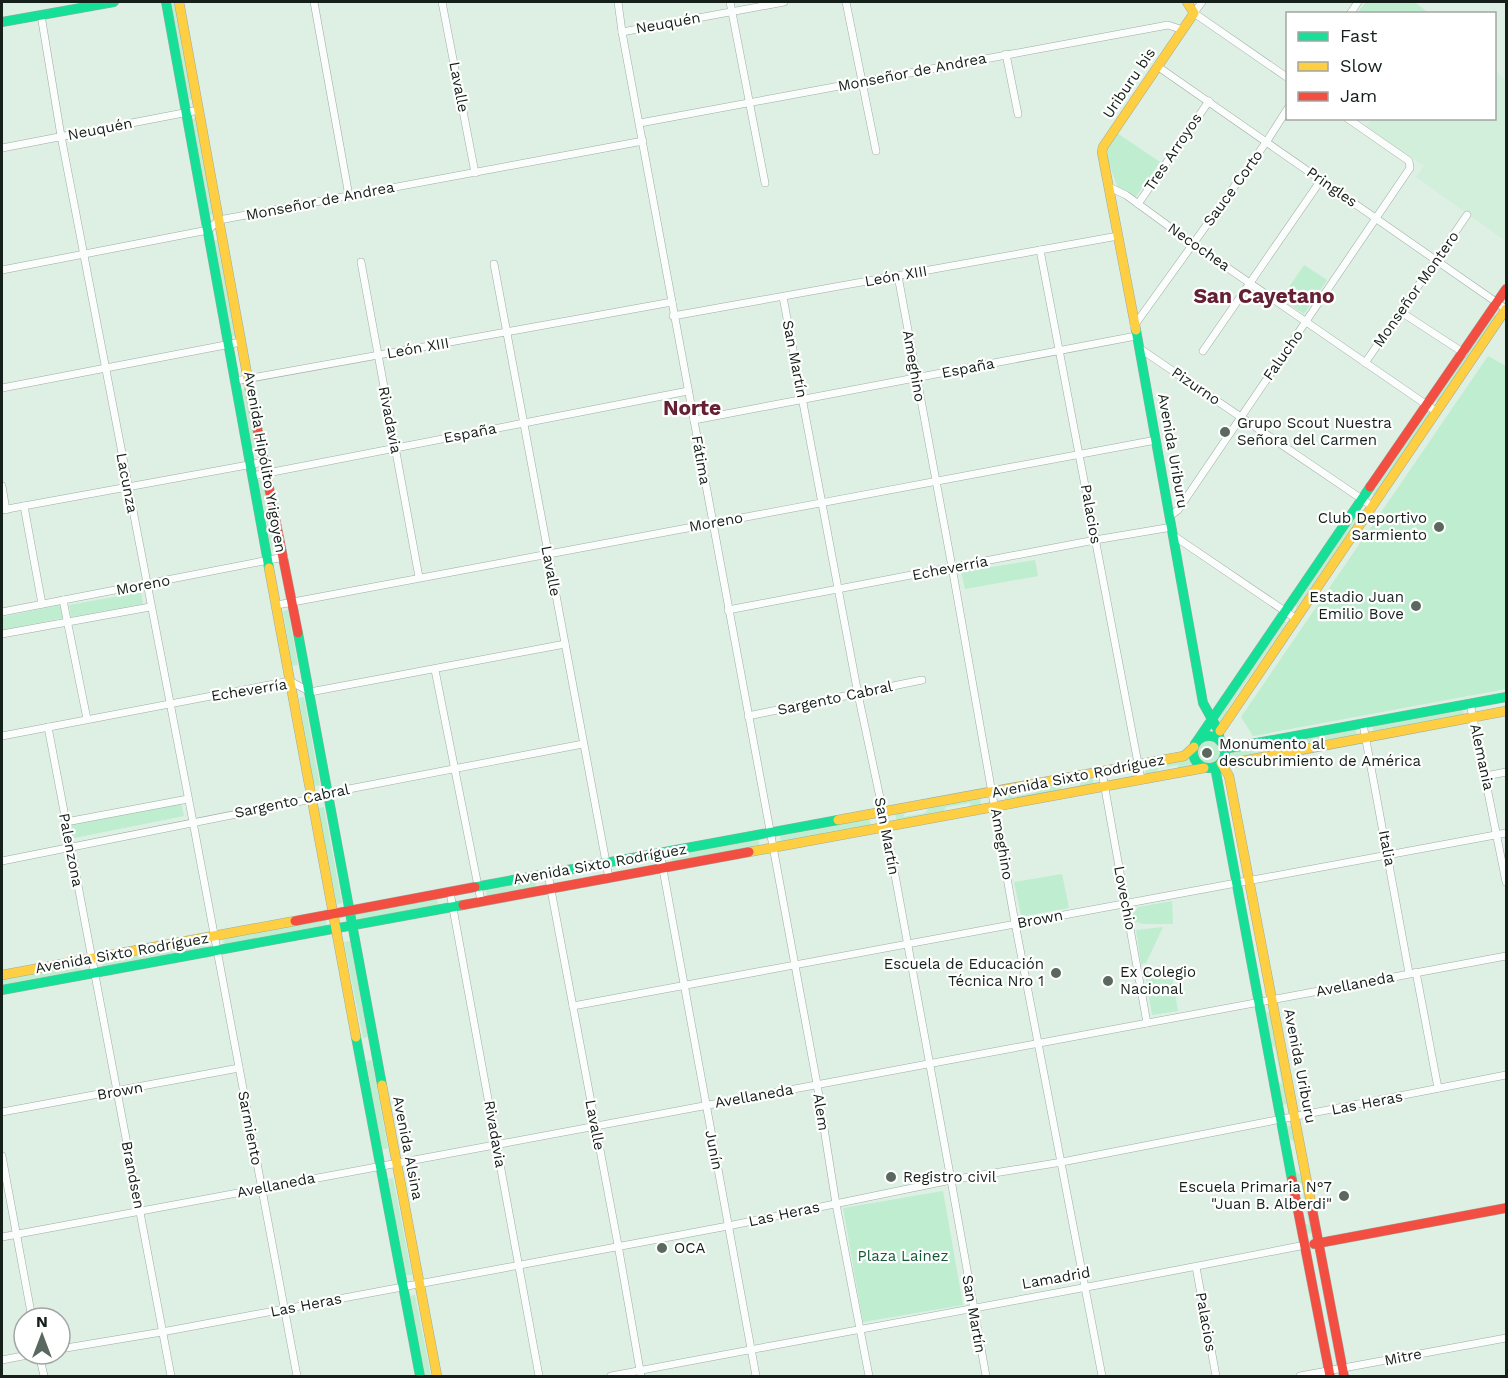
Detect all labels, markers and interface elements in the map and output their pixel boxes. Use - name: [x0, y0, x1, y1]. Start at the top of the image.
- street label: Neuquén: [634, 8, 702, 38]
- legend: [1286, 12, 1496, 120]
- text: Fast: [1340, 25, 1378, 46]
- street label: Uriburu bis: [1099, 44, 1159, 122]
- street label: Monseñor de Andrea: [836, 49, 988, 95]
- text: Slow: [1340, 55, 1383, 76]
- street label: Lavalle: [445, 60, 473, 114]
- text: Jam: [1340, 85, 1377, 106]
- street label: Tres Arroyos: [1140, 109, 1206, 194]
- street label: Neuquén: [66, 114, 134, 144]
- street label: Sauce Corto: [1199, 146, 1267, 230]
- street label: Pringles: [1303, 163, 1361, 211]
- street label: Monseñor de Andrea: [244, 178, 396, 224]
- street label: Necochea: [1164, 219, 1234, 275]
- street label: Monseñor Montero: [1369, 228, 1463, 350]
- street label: León XIII: [863, 262, 929, 290]
- district label: San Cayetano: [1193, 283, 1335, 308]
- street label: San Martín: [779, 319, 811, 399]
- street label: Falucho: [1259, 326, 1307, 384]
- street label: Ameghino: [899, 329, 929, 403]
- street label: León XIII: [385, 334, 451, 362]
- street label: España: [940, 354, 996, 382]
- street label: Pizurno: [1168, 363, 1224, 409]
- street label: Avenida Hipólito Yrigoyen: [240, 370, 290, 554]
- street label: Rivadavia: [375, 385, 405, 456]
- street label: Avenida Uriburu: [1154, 392, 1192, 510]
- district label: Norte: [663, 395, 721, 420]
- place label: Grupo Scout Nuestra Señora del Carmen: [1237, 414, 1392, 449]
- street label: España: [442, 419, 498, 447]
- marker: Grupo Scout Nuestra Señora del Carmen: [1218, 425, 1232, 439]
- street label: Fátima: [688, 434, 714, 487]
- street label: Lacunza: [112, 451, 142, 515]
- street label: Palacios: [1077, 483, 1105, 545]
- street label: Moreno: [688, 508, 744, 536]
- place label: Club Deportivo Sarmiento: [1318, 509, 1427, 544]
- marker: Club Deportivo Sarmiento: [1432, 520, 1446, 534]
- street label: Lavalle: [537, 544, 565, 598]
- street label: Echeverría: [911, 552, 990, 584]
- street label: Moreno: [115, 571, 171, 599]
- place label: Estadio Juan Emilio Bove: [1309, 588, 1404, 623]
- marker: Estadio Juan Emilio Bove: [1409, 599, 1423, 613]
- street label: Echeverría: [210, 675, 289, 705]
- street label: Sargento Cabral: [776, 677, 895, 719]
- street label: Alemania: [1466, 722, 1498, 792]
- place label: Monumento al descubrimiento de América: [1219, 735, 1422, 770]
- marker: Monumento al descubrimiento de América: [1200, 746, 1214, 760]
- street label: Avenida Sixto Rodríguez: [990, 750, 1166, 802]
- street label: Sargento Cabral: [233, 780, 352, 822]
- street label: San Martín: [871, 796, 903, 876]
- street label: Ameghino: [987, 807, 1017, 881]
- street label: Palenzona: [55, 812, 87, 889]
- street label: Italia: [1375, 828, 1399, 868]
- street label: Avenida Sixto Rodríguez: [512, 840, 688, 888]
- street label: Lovechio: [1110, 864, 1140, 932]
- street label: Brown: [1016, 906, 1064, 932]
- street label: Avenida Sixto Rodríguez: [34, 929, 210, 977]
- place label: Escuela de Educación Técnica Nro 1: [884, 955, 1044, 990]
- place label: Ex Colegio Nacional: [1120, 963, 1196, 998]
- marker: Escuela de Educación Técnica Nro 1: [1049, 966, 1063, 980]
- street label: Avellaneda: [1314, 967, 1396, 1000]
- marker: Ex Colegio Nacional: [1101, 974, 1115, 988]
- street label: Avenida Uriburu: [1280, 1007, 1320, 1125]
- street label: Brown: [96, 1078, 144, 1104]
- street label: Avellaneda: [713, 1080, 795, 1112]
- street label: Las Heras: [1330, 1087, 1404, 1119]
- street label: Sarmiento: [234, 1089, 266, 1167]
- street label: Alem: [809, 1092, 833, 1132]
- street label: Avenida Alsina: [389, 1095, 427, 1202]
- street label: Lavalle: [581, 1098, 609, 1152]
- street label: Rivadavia: [480, 1099, 510, 1170]
- street label: Junín: [701, 1129, 727, 1171]
- street label: Brandsen: [118, 1140, 148, 1210]
- street label: Avellaneda: [235, 1168, 317, 1201]
- place label: Registro civil: [903, 1168, 997, 1186]
- marker: Registro civil: [884, 1170, 898, 1184]
- place label: Escuela Primaria N°7 "Juan B. Alberdi": [1179, 1178, 1332, 1213]
- marker: Escuela Primaria N°7 "Juan B. Alberdi": [1337, 1189, 1351, 1203]
- street label: Las Heras: [747, 1198, 821, 1230]
- place label: OCA: [674, 1239, 706, 1257]
- marker: OCA: [655, 1241, 669, 1255]
- park label: Plaza Lainez: [858, 1247, 948, 1265]
- street label: Lamadrid: [1020, 1263, 1092, 1293]
- street label: San Martín: [958, 1274, 990, 1354]
- street label: Las Heras: [269, 1289, 343, 1321]
- street label: Palacios: [1192, 1291, 1220, 1353]
- north arrow: [12, 1306, 72, 1366]
- text: N: [36, 1312, 48, 1331]
- street label: Mitre: [1383, 1345, 1423, 1369]

